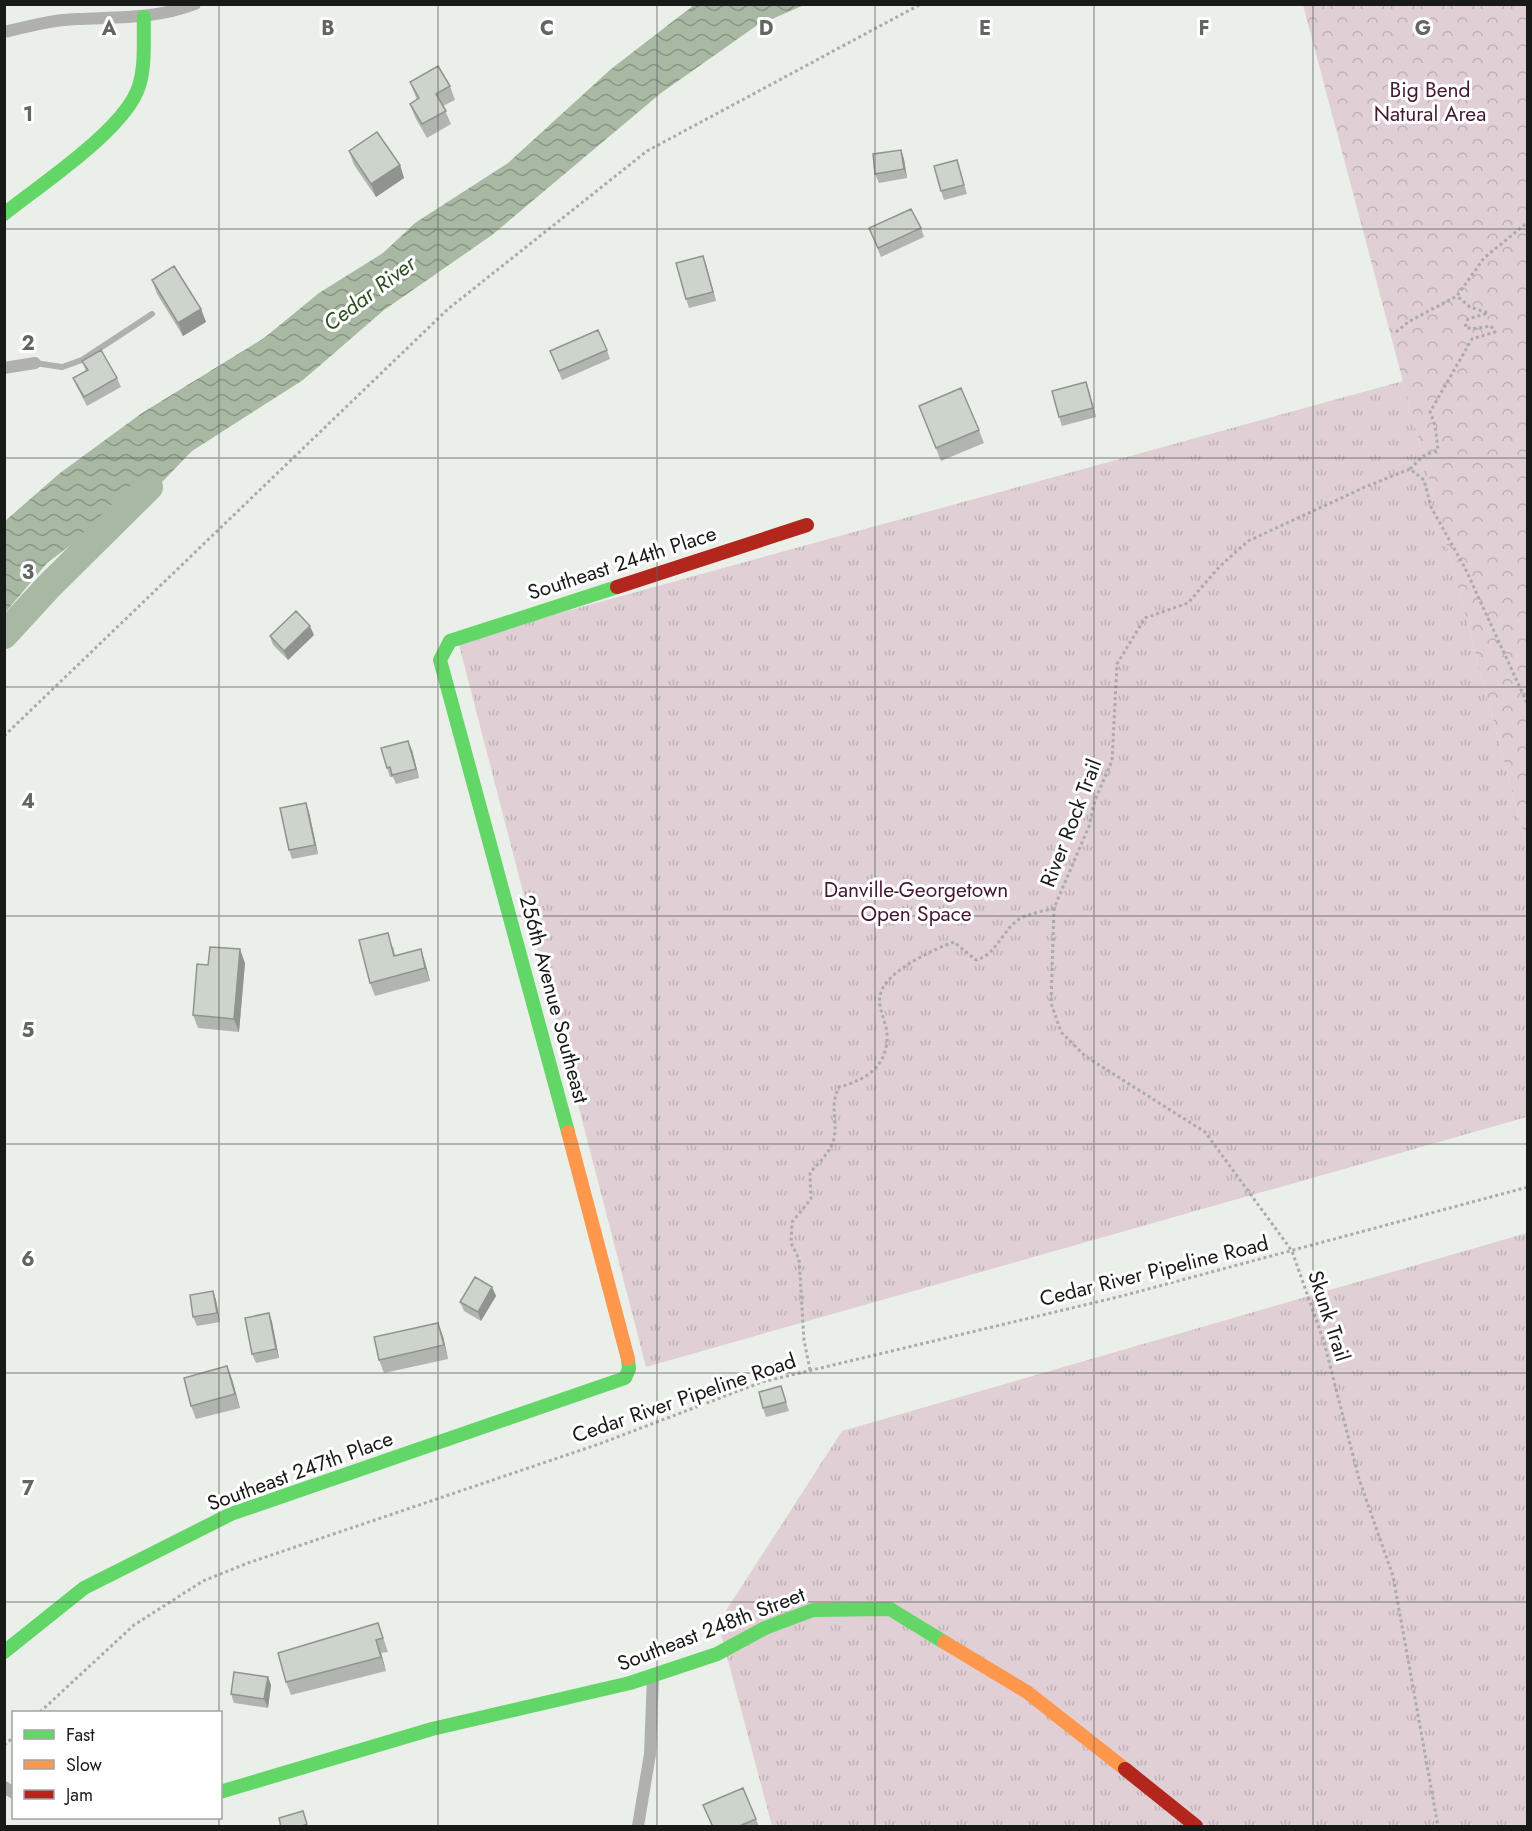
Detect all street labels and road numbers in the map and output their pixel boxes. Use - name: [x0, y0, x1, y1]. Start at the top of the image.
- street label: Southeast 244th Place: [524, 518, 720, 608]
- street label: River Rock Trail: [1033, 755, 1109, 891]
- street label: 256th Avenue Southeast: [512, 892, 596, 1106]
- street label: Cedar River Pipeline Road: [1036, 1228, 1272, 1314]
- street label: Skunk Trail: [1300, 1267, 1358, 1365]
- street label: Cedar River Pipeline Road: [568, 1346, 800, 1450]
- street label: Southeast 247th Place: [203, 1423, 397, 1519]
- street label: Southeast 248th Street: [613, 1579, 809, 1679]

